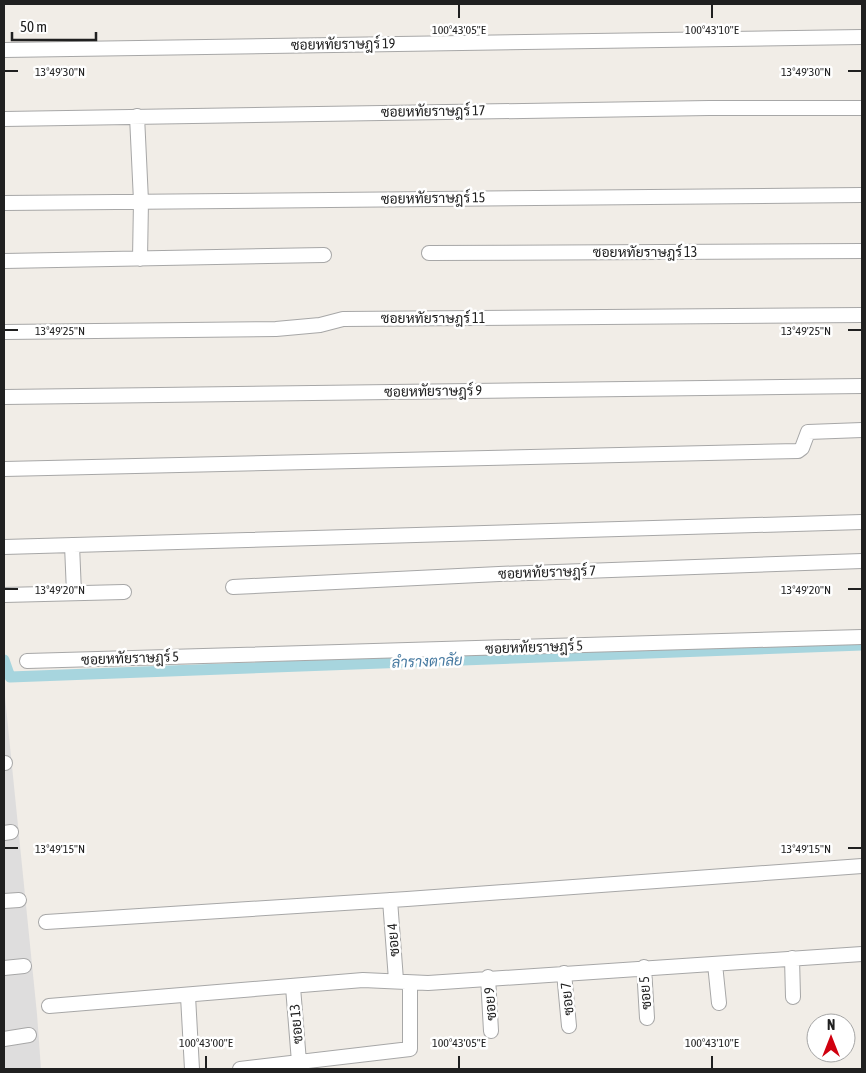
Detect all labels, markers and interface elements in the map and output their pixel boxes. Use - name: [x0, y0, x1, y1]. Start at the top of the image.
- scale bar: [12, 10, 96, 42]
- text: 50 m: [20, 18, 47, 35]
- text: 100°43'05"E: [432, 23, 486, 37]
- text: 100°43'10"E: [685, 23, 739, 37]
- street label: ซอยหทัยราษฎร์ 19: [291, 34, 395, 54]
- text: 13°49'30"N: [35, 65, 85, 79]
- text: 13°49'30"N: [781, 65, 831, 79]
- street label: ซอยหทัยราษฎร์ 17: [381, 101, 485, 121]
- street label: ซอยหทัยราษฎร์ 15: [381, 188, 485, 208]
- street label: ซอยหทัยราษฎร์ 13: [593, 243, 697, 261]
- street label: ซอยหทัยราษฎร์ 11: [381, 309, 485, 327]
- text: 13°49'25"N: [35, 324, 85, 338]
- text: 13°49'25"N: [781, 324, 831, 338]
- street label: ซอยหทัยราษฎร์ 9: [384, 381, 482, 401]
- street label: ซอยหทัยราษฎร์ 7: [498, 561, 596, 583]
- text: 13°49'20"N: [35, 583, 85, 597]
- text: 13°49'20"N: [781, 583, 831, 597]
- street label: ซอยหทัยราษฎร์ 5: [485, 636, 583, 658]
- street label: ซอยหทัยราษฎร์ 5: [81, 647, 179, 669]
- water label: ลำรางตาลัย: [391, 651, 463, 671]
- text: 13°49'15"N: [35, 842, 85, 856]
- text: 13°49'15"N: [781, 842, 831, 856]
- street label: ซอย 4: [384, 922, 402, 957]
- street label: ซอย 5: [636, 976, 654, 1010]
- street label: ซอย 7: [557, 982, 577, 1016]
- street label: ซอย 9: [481, 987, 499, 1021]
- street label: ซอย 13: [286, 1003, 306, 1045]
- north arrow: [806, 1013, 856, 1063]
- text: N: [827, 1017, 835, 1033]
- text: 100°43'00"E: [179, 1036, 233, 1050]
- text: 100°43'05"E: [432, 1036, 486, 1050]
- text: 100°43'10"E: [685, 1036, 739, 1050]

